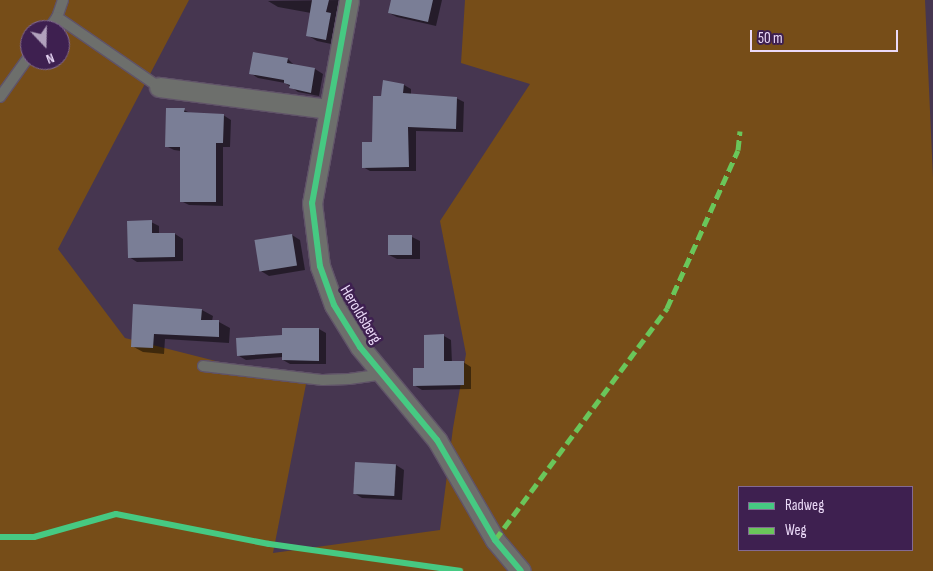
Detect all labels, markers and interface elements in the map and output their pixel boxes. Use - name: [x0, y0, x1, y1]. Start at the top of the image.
- north arrow: [20, 20, 70, 70]
- scale bar: [753, 20, 900, 52]
- text: 50 m: [758, 29, 783, 48]
- text: N: [44, 49, 57, 68]
- street label: Heroldsberg: [335, 282, 385, 348]
- legend: [738, 486, 913, 551]
- text: Radweg: [785, 496, 824, 515]
- text: Weg: [785, 521, 807, 540]

